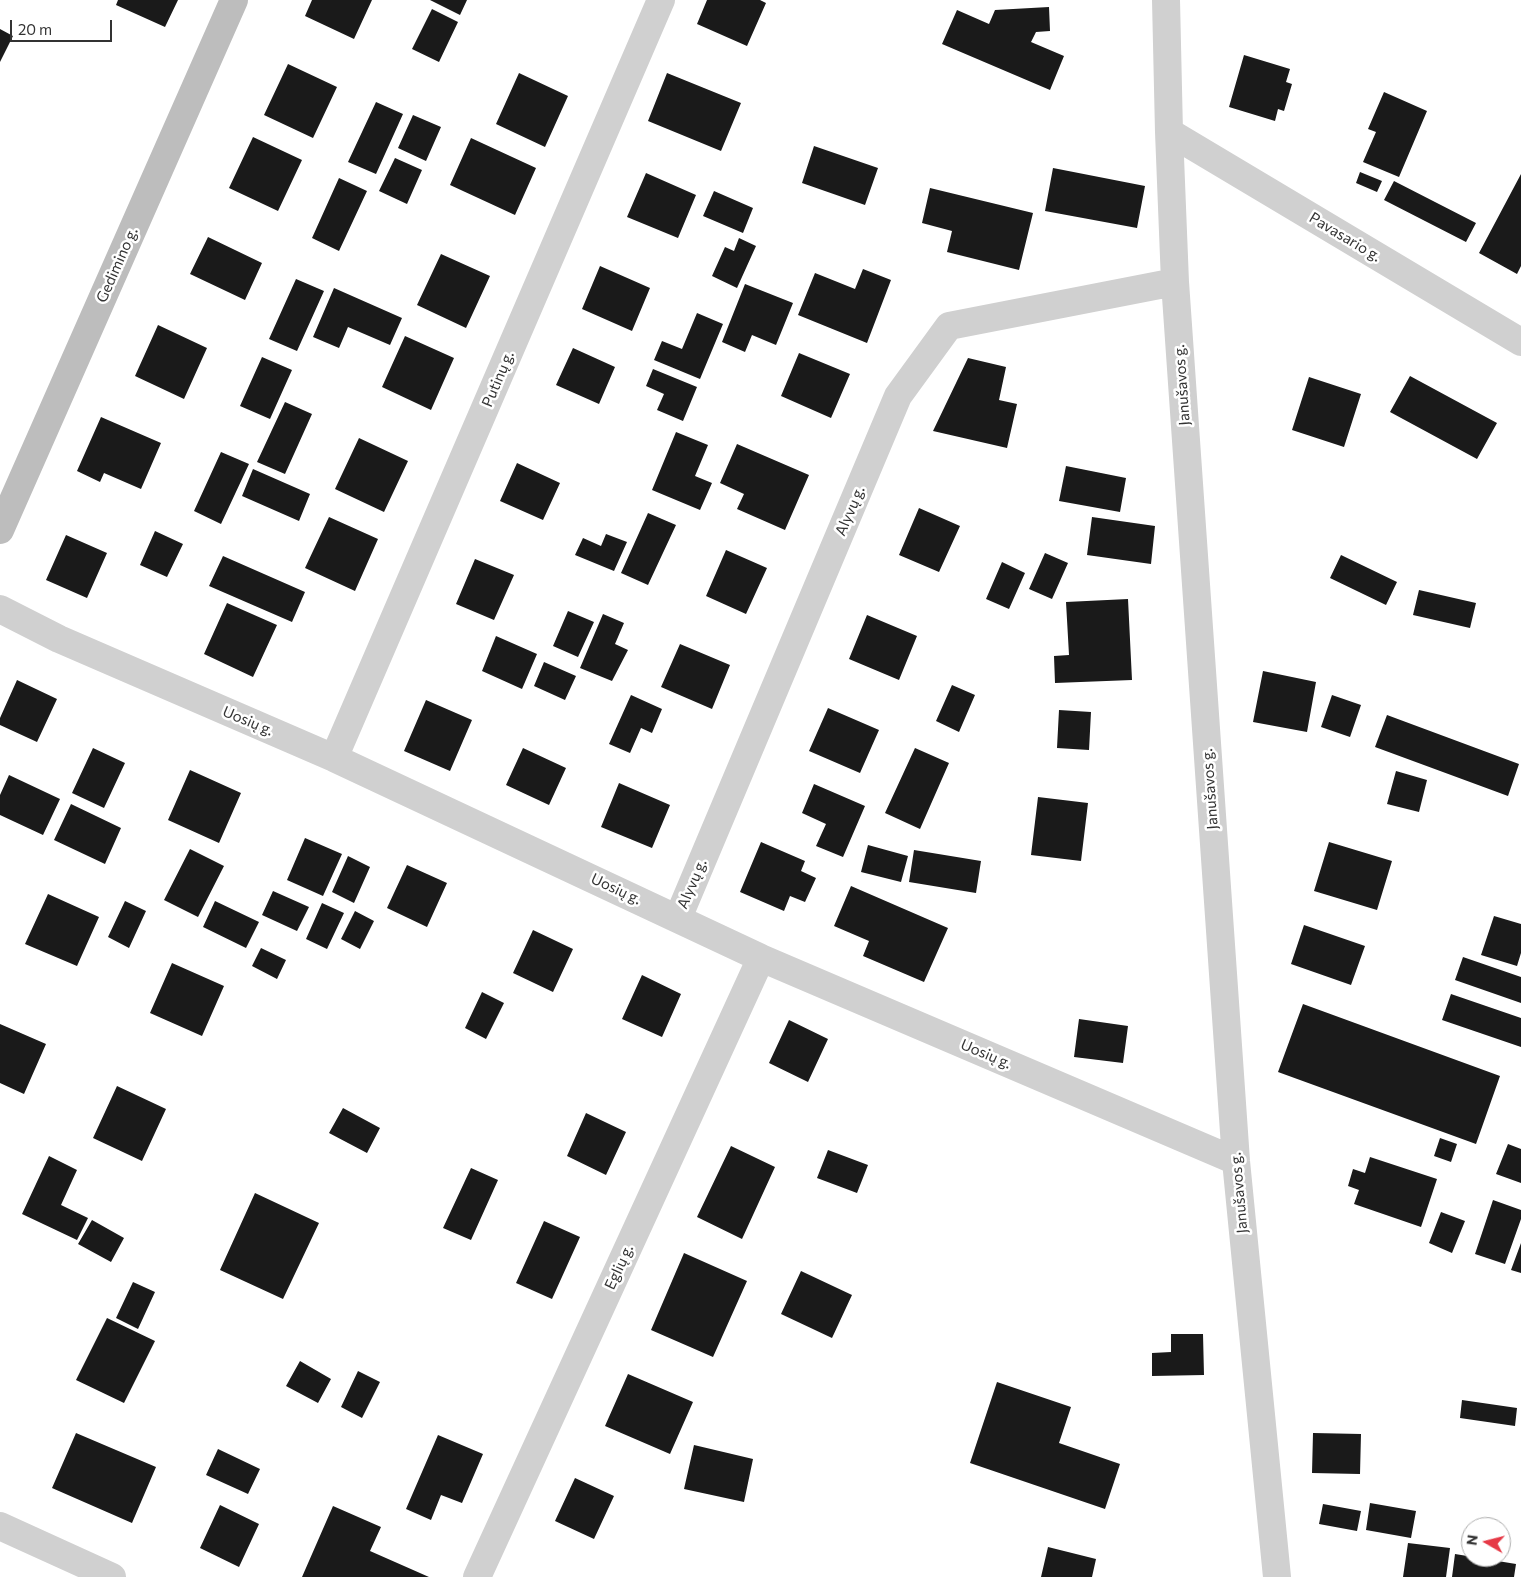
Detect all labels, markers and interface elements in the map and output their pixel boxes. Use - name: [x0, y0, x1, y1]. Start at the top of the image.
- scale bar: [12, 10, 115, 42]
- text: 20 m: [18, 20, 52, 38]
- street label: Pavasario g.: [1306, 209, 1384, 265]
- street label: Gedimino g.: [92, 225, 142, 305]
- street label: Janušavos g.: [1170, 344, 1194, 426]
- street label: Putinų g.: [478, 348, 518, 410]
- street label: Alyvų g.: [831, 483, 869, 539]
- street label: Uosių g.: [220, 702, 276, 740]
- street label: Janušavos g.: [1198, 748, 1222, 830]
- street label: Alyvų g.: [673, 856, 711, 912]
- street label: Uosių g.: [588, 870, 644, 908]
- street label: Uosių g.: [958, 1035, 1014, 1073]
- street label: Janušavos g.: [1226, 1152, 1252, 1234]
- street label: Eglių g.: [601, 1242, 637, 1292]
- north arrow: [1461, 1517, 1511, 1567]
- text: N: [1462, 1534, 1481, 1546]

